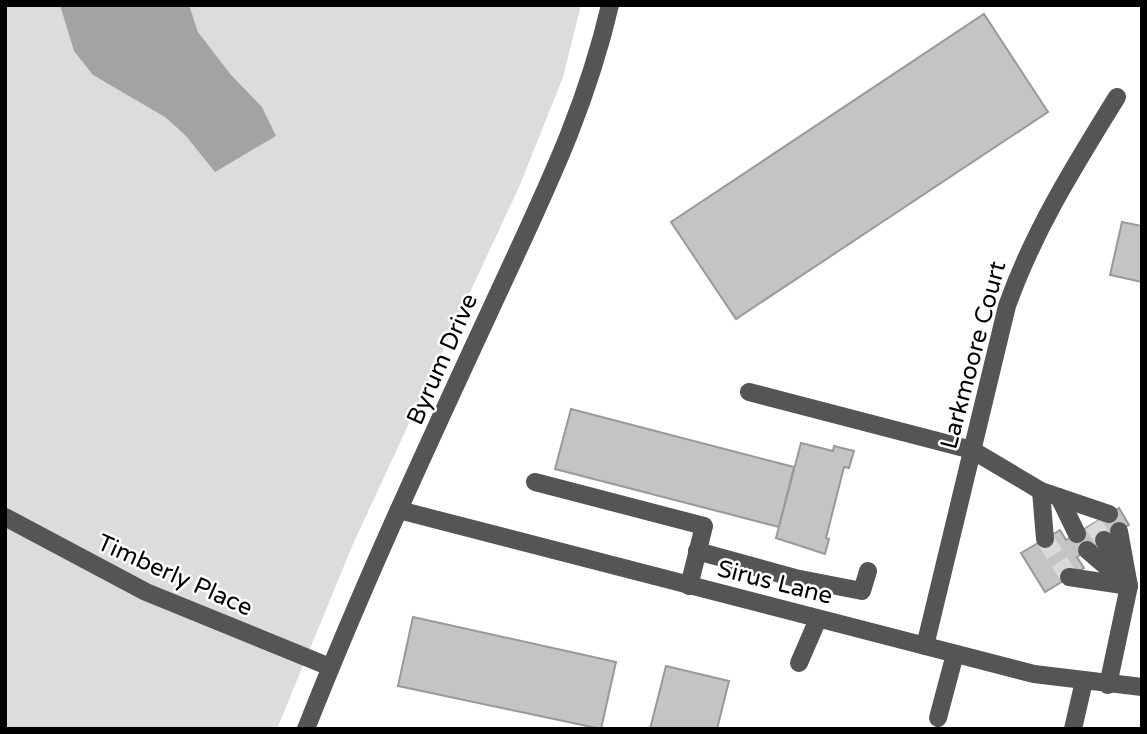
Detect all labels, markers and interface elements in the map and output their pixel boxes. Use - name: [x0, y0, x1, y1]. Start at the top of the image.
- street label: Larkmoore Court: [934, 258, 1013, 452]
- street label: Byrum Drive: [401, 289, 484, 429]
- street label: Timberly Place: [93, 528, 257, 623]
- street label: Sirus Lane: [714, 554, 835, 611]

